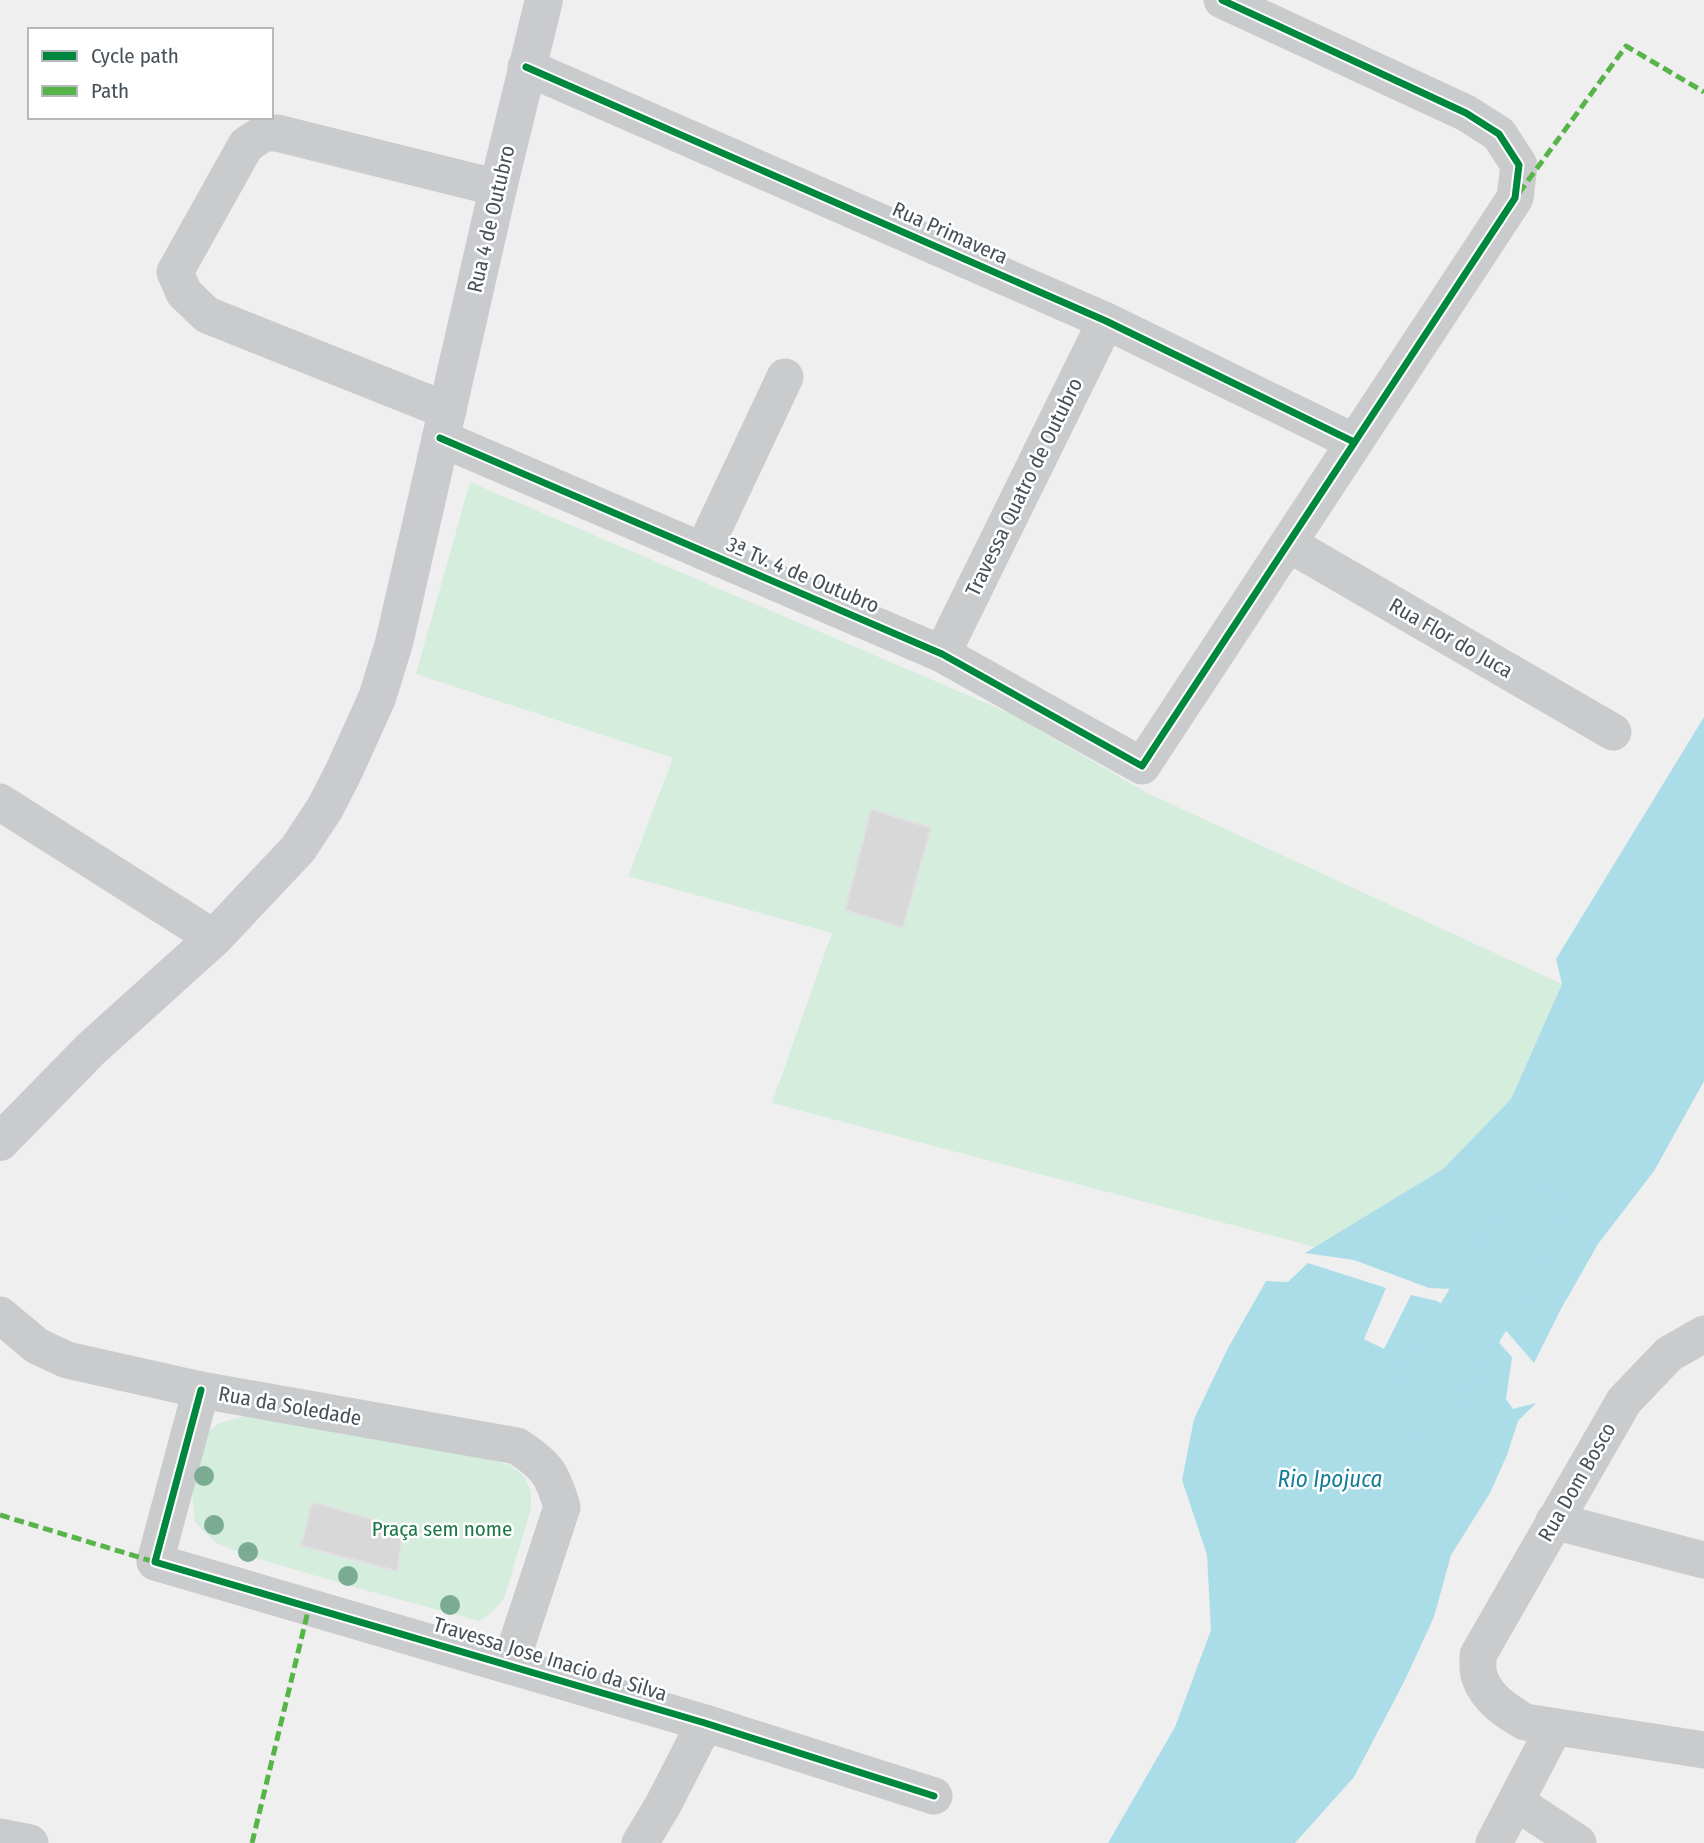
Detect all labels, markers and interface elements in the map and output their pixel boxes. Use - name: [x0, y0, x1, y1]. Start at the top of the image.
- legend: [28, 28, 273, 119]
- text: Cycle path: [91, 43, 179, 69]
- text: Path: [91, 78, 129, 104]
- street label: Rua 4 de Outubro: [461, 143, 521, 295]
- street label: Rua Primavera: [888, 196, 1012, 270]
- street label: Travessa Quatro de Outubro: [960, 374, 1088, 600]
- street label: 3ª Tv. 4 de Outubro: [723, 531, 883, 619]
- street label: Rua Flor do Juca: [1385, 592, 1517, 684]
- street label: Rua da Soledade: [217, 1381, 363, 1431]
- street label: Rua Dom Bosco: [1532, 1418, 1622, 1546]
- water label: Rio Ipojuca: [1278, 1465, 1382, 1493]
- park label: Praça sem nome: [372, 1516, 512, 1542]
- street label: Travessa Jose Inacio da Silva: [430, 1611, 670, 1707]

